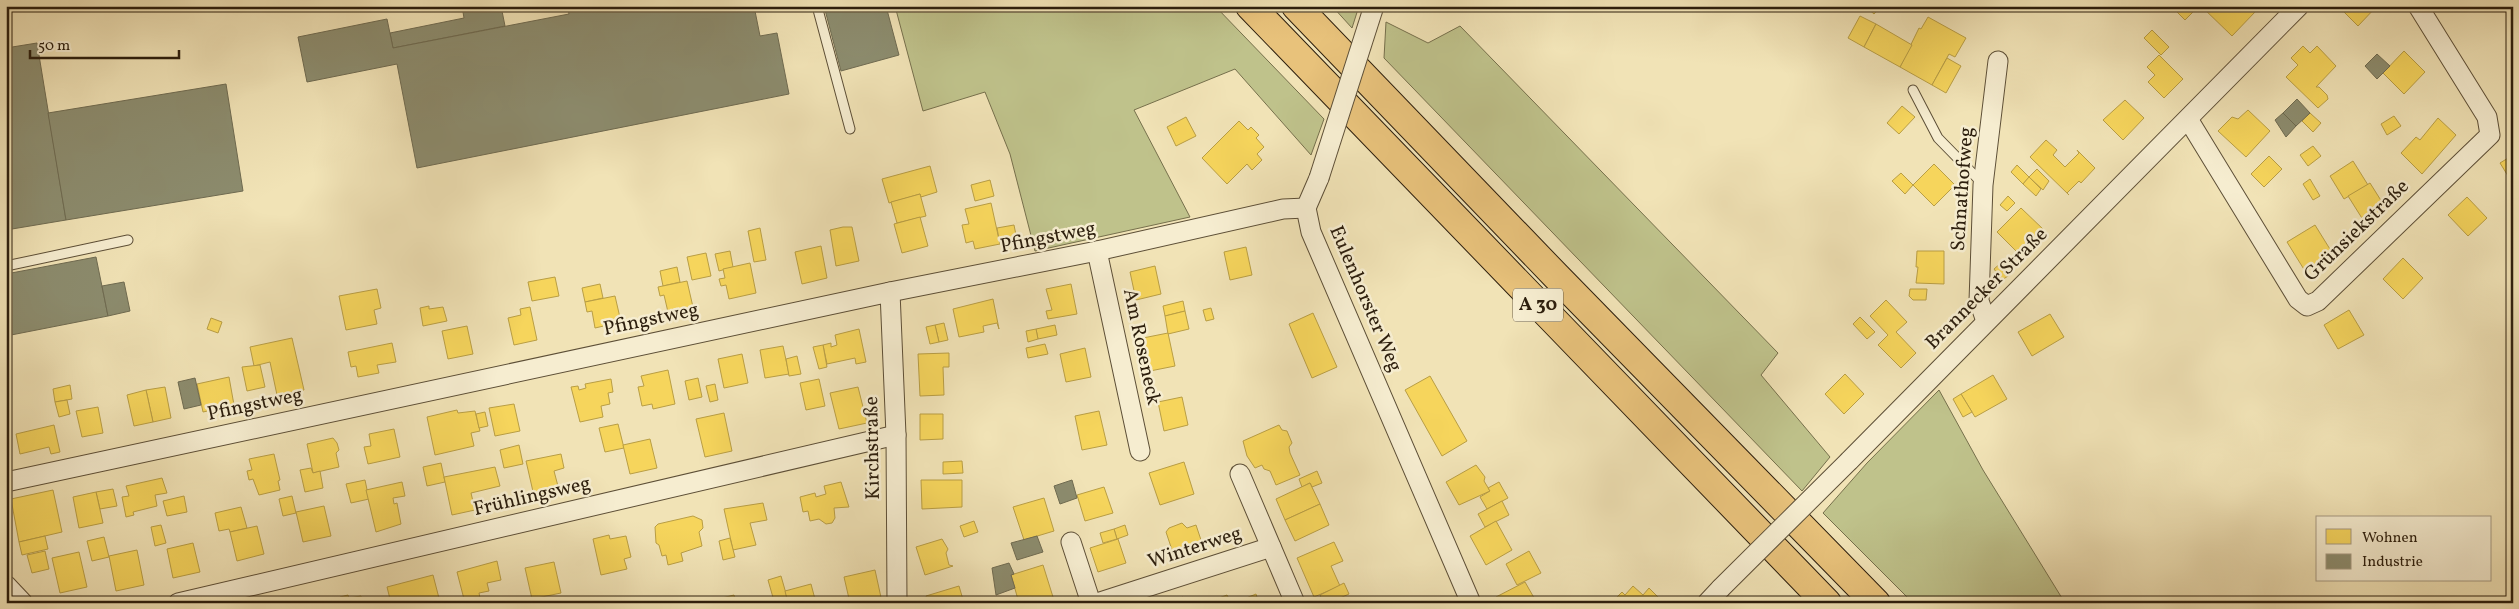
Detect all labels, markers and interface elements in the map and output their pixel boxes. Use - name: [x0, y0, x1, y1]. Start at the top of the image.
- scale bar: [30, 28, 179, 60]
- text: 50 m: [38, 36, 70, 57]
- street label: Schnathofweg: [1945, 126, 1981, 252]
- street label: Grünsiekstraße: [2298, 174, 2416, 288]
- street label: Pfingstweg: [998, 215, 1098, 261]
- street label: Eulenhorster Weg: [1322, 222, 1408, 376]
- street label: Brannecker Straße: [1920, 222, 2054, 356]
- street label: Am Roseneck: [1115, 286, 1167, 408]
- road number: A 30: [1513, 288, 1563, 322]
- street label: Pfingstweg: [601, 296, 701, 344]
- street label: Pfingstweg: [205, 381, 305, 429]
- street label: Kirchstraße: [858, 396, 888, 500]
- street label: Frühlingsweg: [471, 470, 593, 524]
- legend: [2316, 516, 2492, 582]
- street label: Winterweg: [1145, 520, 1245, 576]
- text: Wohnen: [2362, 528, 2418, 549]
- text: Industrie: [2362, 552, 2423, 573]

